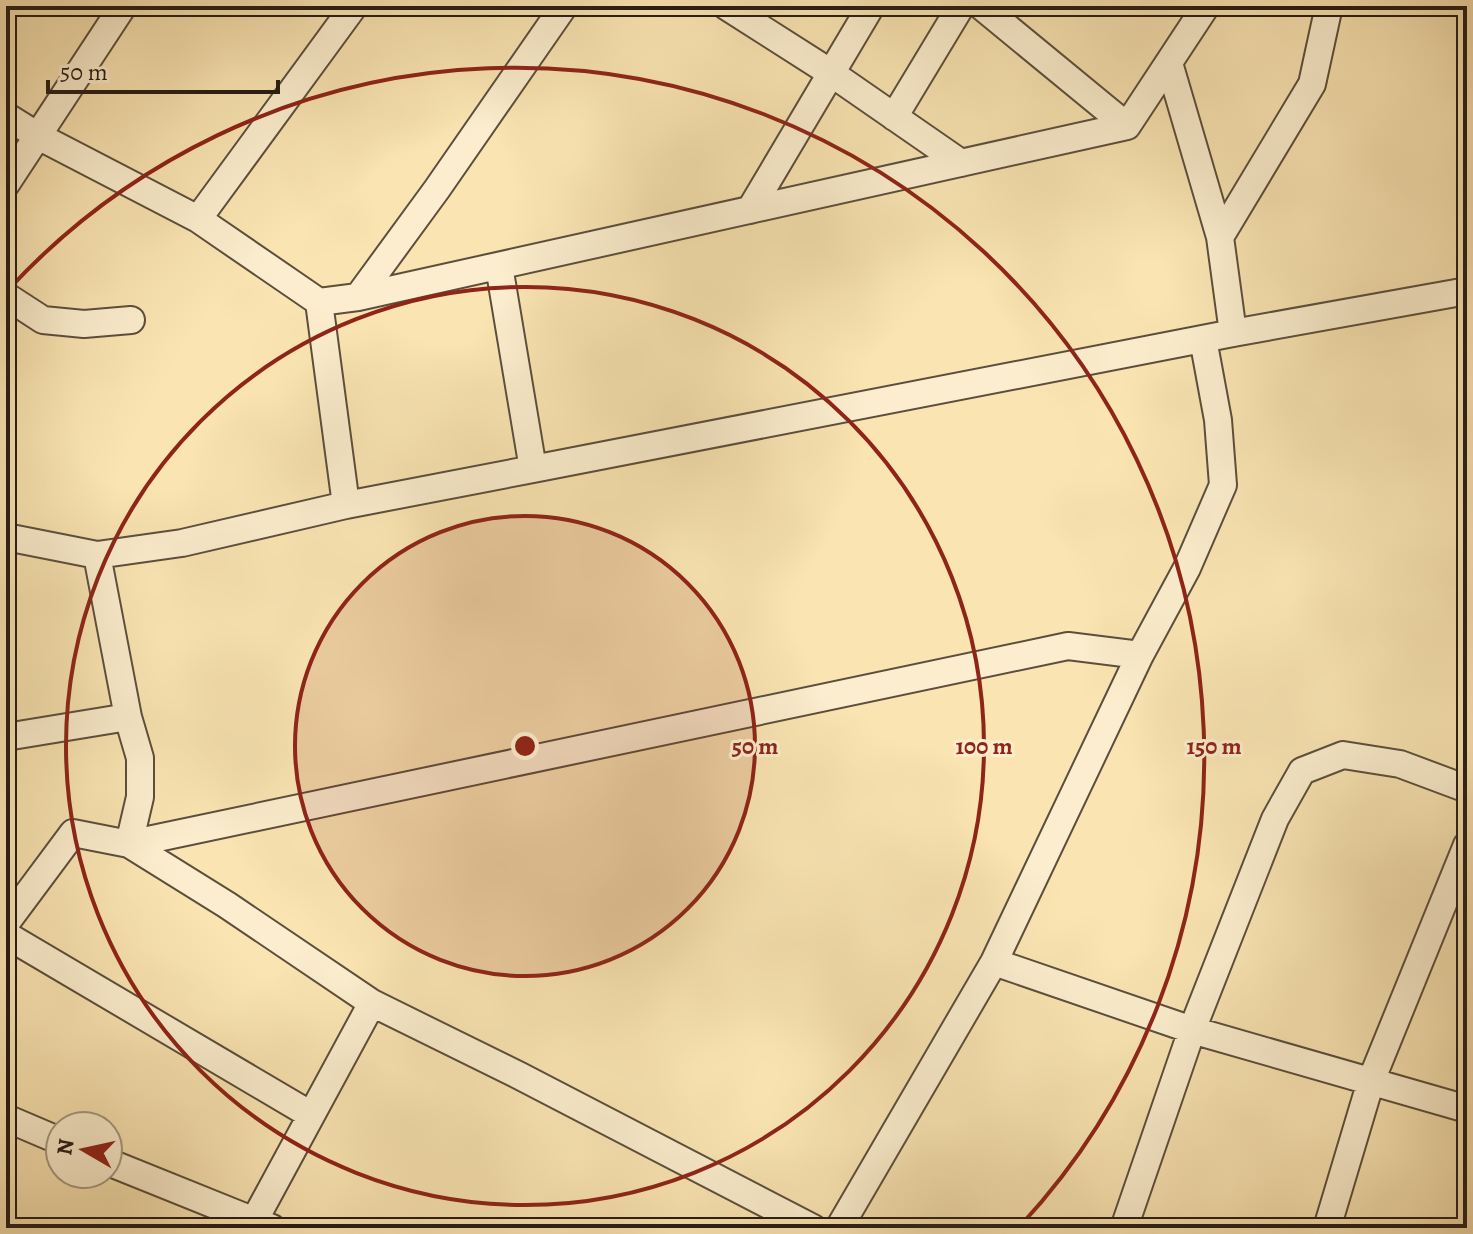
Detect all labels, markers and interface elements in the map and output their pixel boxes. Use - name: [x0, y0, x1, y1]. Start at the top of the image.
- scale bar: [48, 44, 278, 94]
- text: 50 m: [60, 56, 108, 88]
- text: 50 m: [732, 730, 778, 762]
- text: 100 m: [955, 730, 1013, 762]
- text: 150 m: [1186, 730, 1242, 762]
- centre of rings: [511, 732, 539, 760]
- north arrow: [44, 1110, 124, 1190]
- text: N: [49, 1137, 81, 1157]

